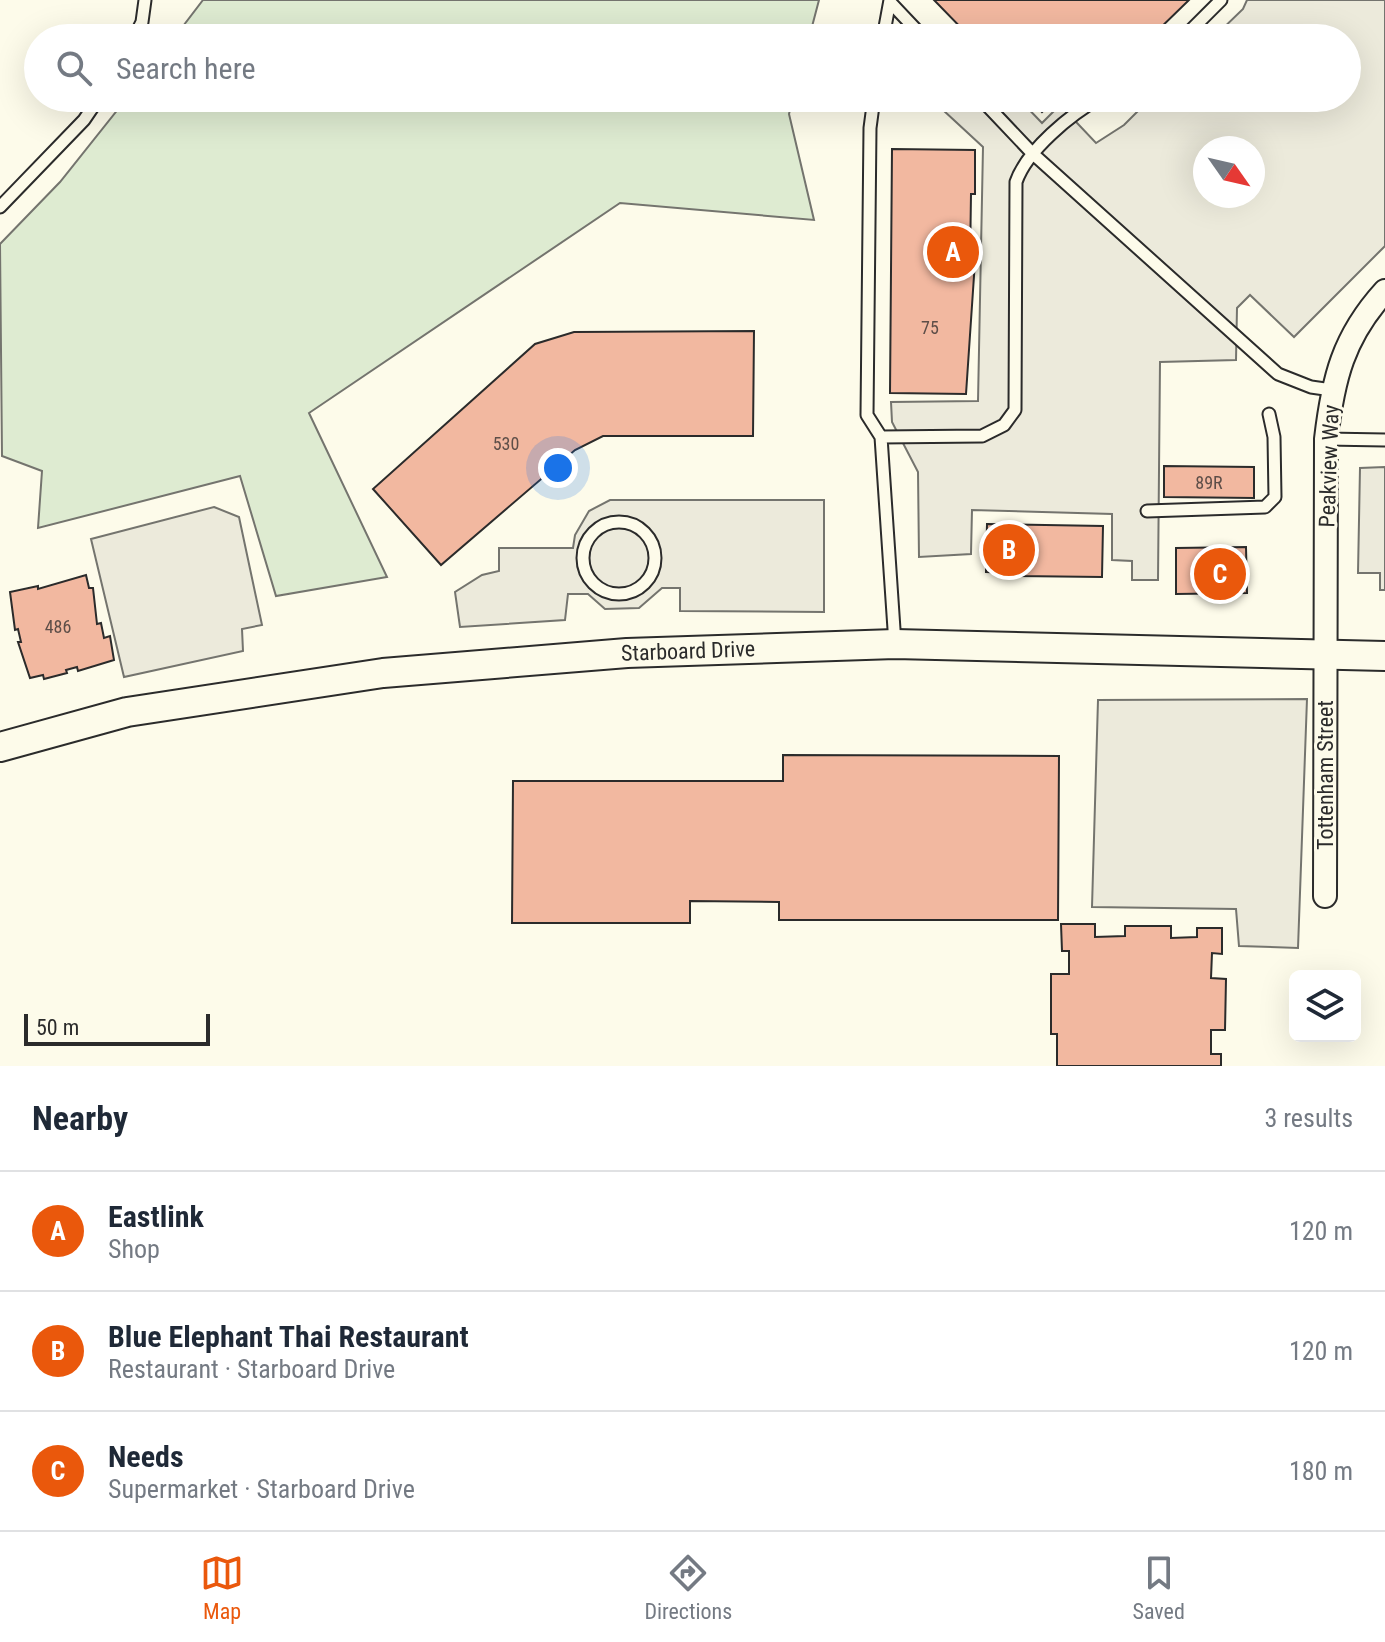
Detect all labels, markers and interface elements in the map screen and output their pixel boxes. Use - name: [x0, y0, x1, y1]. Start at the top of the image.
- search box: [24, 24, 1361, 112]
- icon: search: [52, 46, 96, 90]
- text: Search here: [116, 51, 256, 86]
- north arrow: [1193, 136, 1265, 208]
- pin: A: [927, 222, 979, 282]
- house number: 75: [921, 317, 939, 338]
- street label: Peakview Way: [1314, 404, 1344, 528]
- house number: 530: [493, 433, 519, 454]
- your location: [538, 448, 578, 488]
- house number: 89R: [1195, 472, 1223, 493]
- pin: B: [983, 520, 1035, 580]
- pin: C: [1194, 544, 1246, 604]
- house number: 486: [45, 616, 71, 637]
- street label: Starboard Drive: [621, 636, 755, 666]
- street label: Tottenham Street: [1313, 700, 1338, 850]
- map controls: [1289, 970, 1361, 1042]
- button: layers: [1289, 970, 1361, 1042]
- scale bar: [24, 1010, 210, 1046]
- text: 50 m: [36, 1015, 79, 1040]
- text: Nearby: [32, 1098, 128, 1138]
- text: 3 results: [1264, 1103, 1353, 1133]
- text: Eastlink: [108, 1199, 204, 1234]
- text: A: [50, 1216, 66, 1246]
- text: 120 m: [1289, 1216, 1353, 1246]
- text: Shop: [108, 1234, 160, 1264]
- text: Blue Elephant Thai Restaurant: [108, 1319, 469, 1354]
- text: B: [51, 1336, 65, 1366]
- text: 120 m: [1289, 1336, 1353, 1366]
- text: Restaurant · Starboard Drive: [108, 1354, 395, 1384]
- text: Needs: [108, 1439, 184, 1474]
- text: C: [51, 1456, 65, 1486]
- text: 180 m: [1289, 1456, 1353, 1486]
- text: Supermarket · Starboard Drive: [108, 1474, 415, 1504]
- tab: Map: [200, 1551, 244, 1624]
- tab: Directions: [644, 1551, 732, 1624]
- tab: Saved: [1133, 1551, 1185, 1624]

